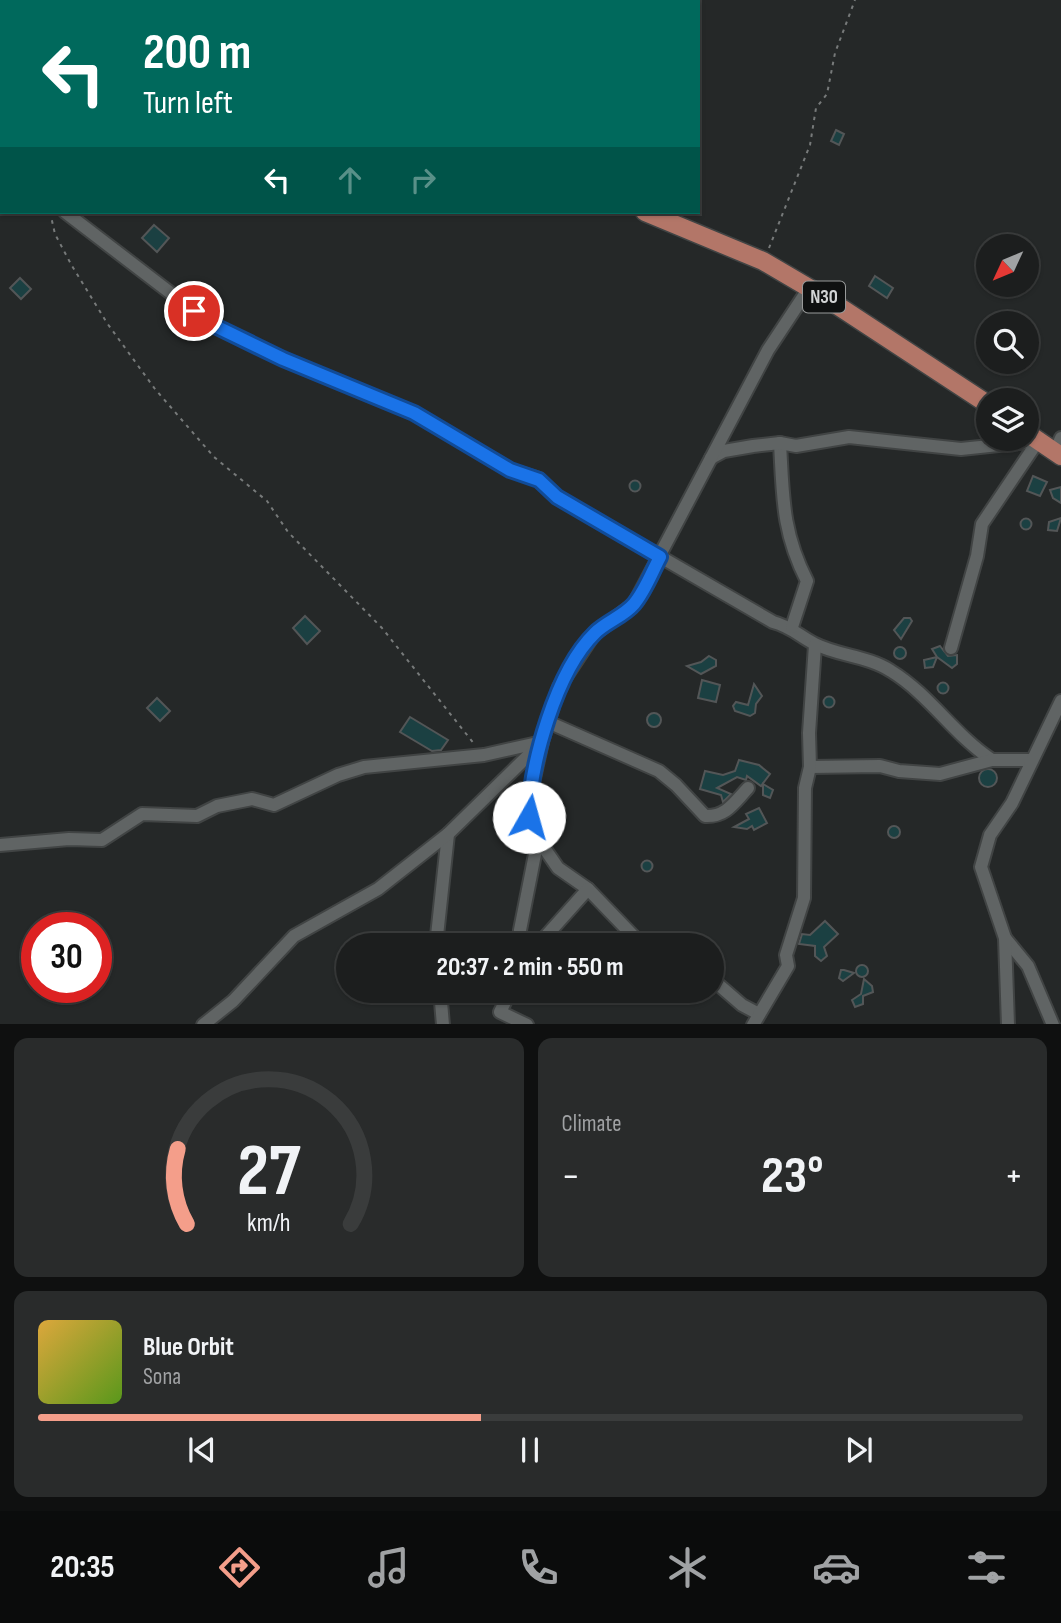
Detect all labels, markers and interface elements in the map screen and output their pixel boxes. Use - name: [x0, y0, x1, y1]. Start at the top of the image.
- text: 200 m: [143, 24, 251, 83]
- icon: left: [28, 28, 119, 119]
- text: Turn left: [143, 84, 233, 123]
- icon: left: [258, 161, 296, 199]
- icon: ahead: [331, 161, 369, 199]
- icon: right: [404, 161, 442, 199]
- north arrow: [976, 234, 1040, 298]
- map controls: [976, 234, 1039, 451]
- pin: [164, 281, 224, 341]
- road number: N30: [803, 282, 845, 312]
- icon: arrive: [175, 292, 213, 330]
- button: search: [976, 311, 1039, 374]
- button: layers: [976, 388, 1039, 451]
- position arrow: [492, 780, 566, 854]
- speed limit sign: 30: [21, 912, 112, 1003]
- text: 20:37 · 2 min · 550 m: [437, 952, 623, 983]
- text: Climate: [562, 1110, 621, 1138]
- text: 27: [237, 1128, 301, 1216]
- text: 23°: [761, 1145, 823, 1208]
- text: −: [562, 1154, 580, 1199]
- text: +: [1004, 1154, 1023, 1199]
- text: km/h: [247, 1207, 290, 1238]
- text: Blue Orbit: [143, 1332, 234, 1363]
- text: Sona: [143, 1363, 181, 1391]
- icon: previous: [183, 1431, 221, 1469]
- icon: pause: [511, 1431, 549, 1469]
- icon: next: [840, 1431, 878, 1469]
- icon: directions: [215, 1543, 264, 1592]
- icon: music: [364, 1543, 413, 1592]
- icon: phone: [514, 1543, 563, 1592]
- icon: climate: [663, 1543, 712, 1592]
- icon: car: [812, 1543, 861, 1592]
- icon: filters: [962, 1543, 1011, 1592]
- text: 20:35: [50, 1548, 115, 1587]

